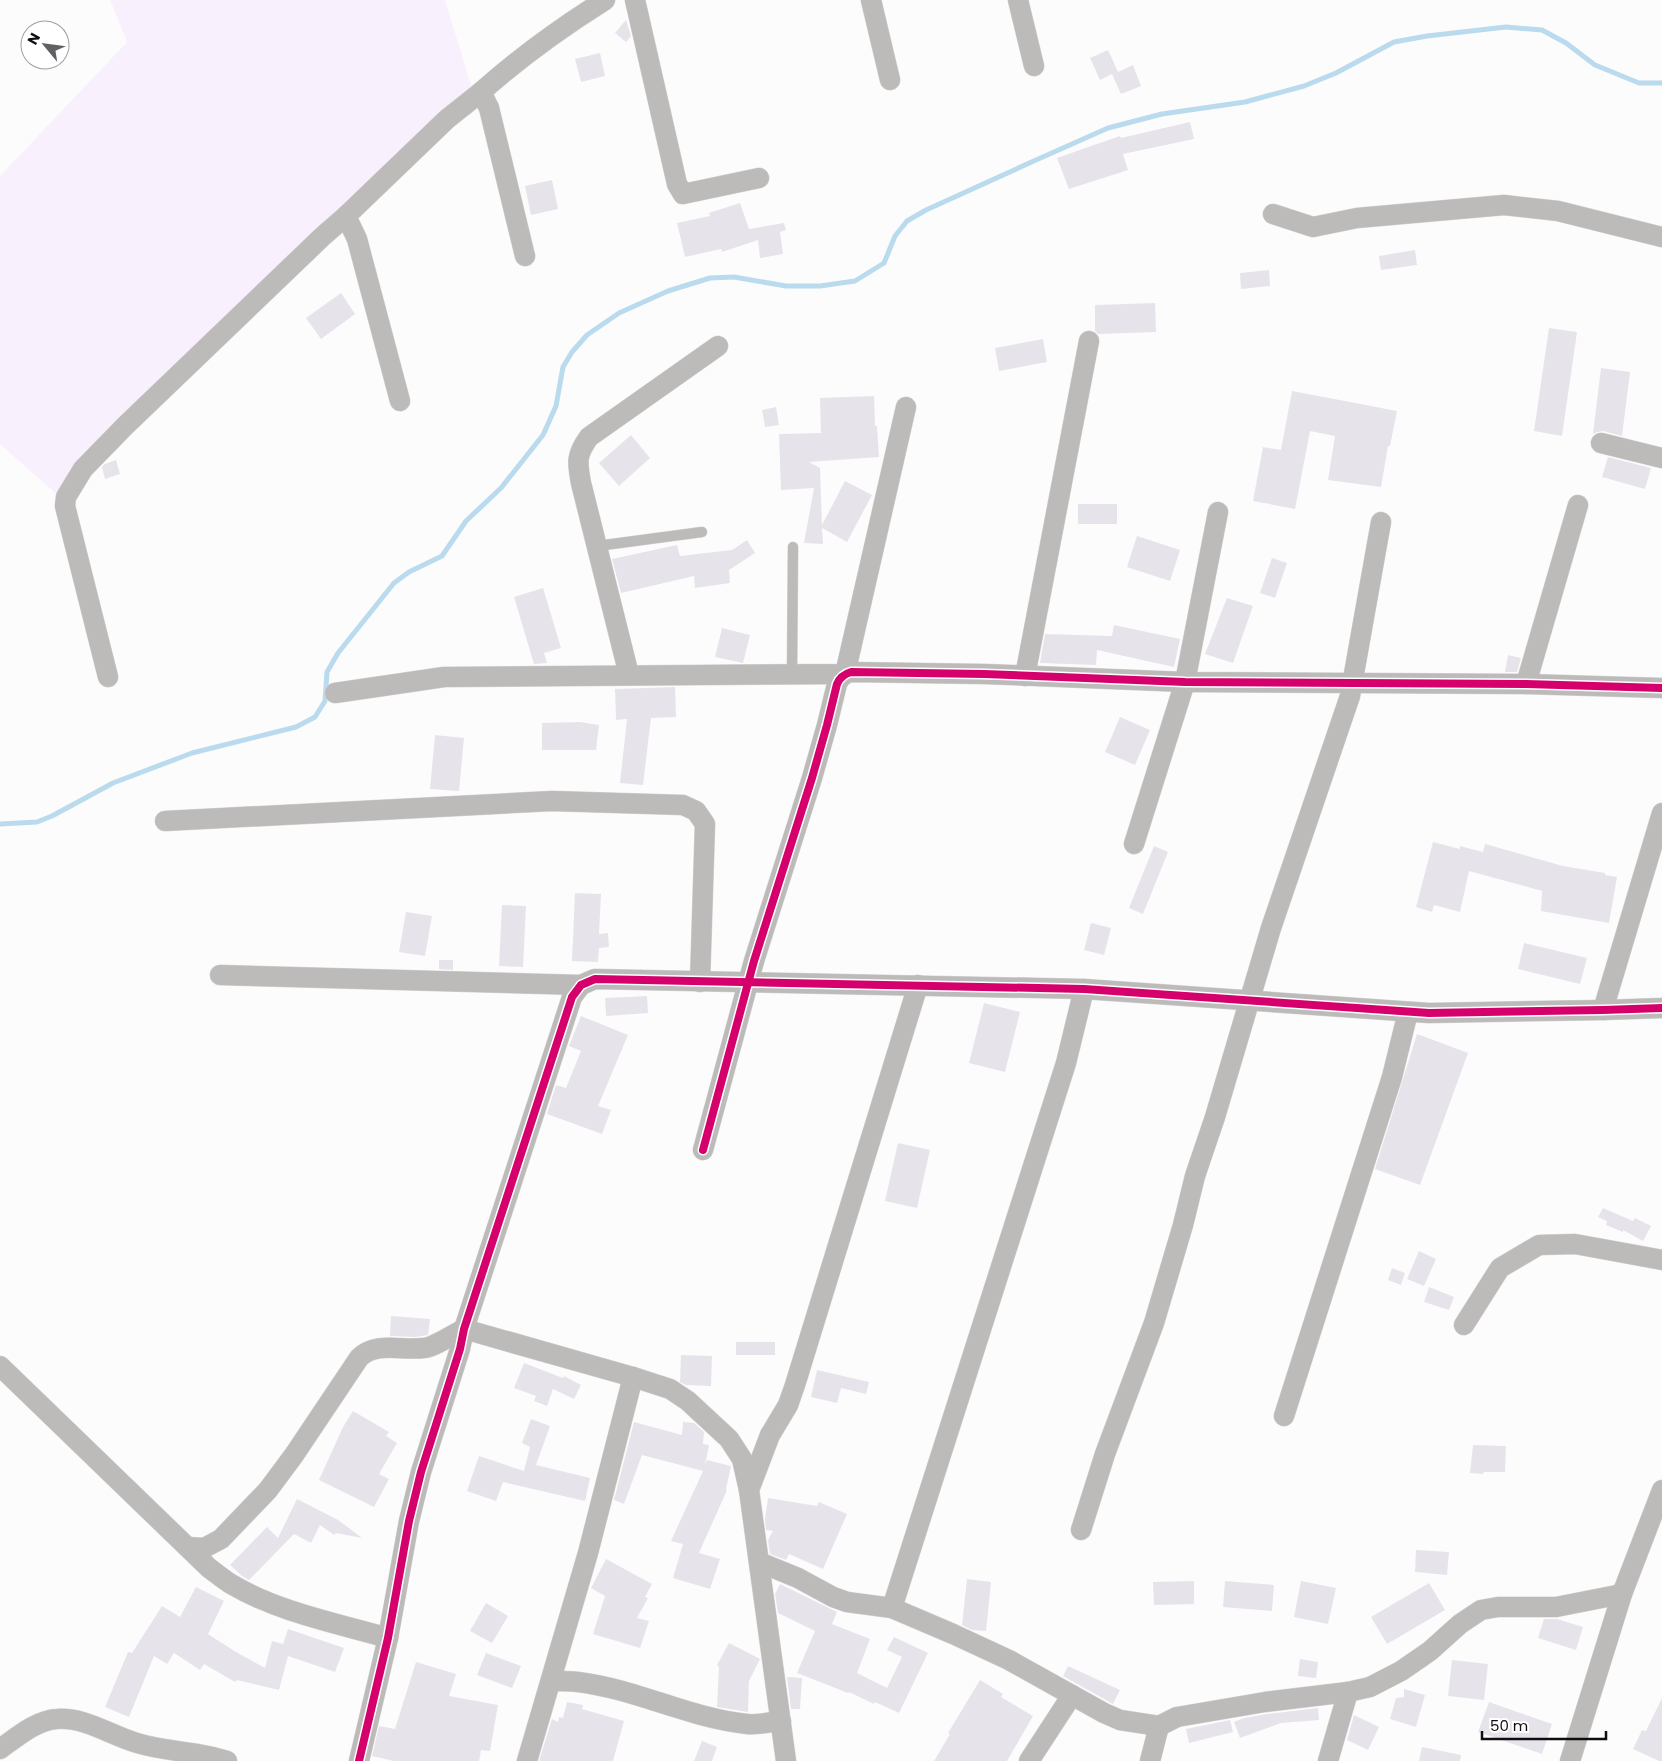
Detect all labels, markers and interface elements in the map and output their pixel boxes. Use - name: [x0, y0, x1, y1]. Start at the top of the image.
- north arrow: [20, 20, 70, 70]
- text: N: [22, 29, 45, 48]
- scale bar: [1482, 1708, 1606, 1740]
- text: 50 m: [1490, 1715, 1528, 1736]

